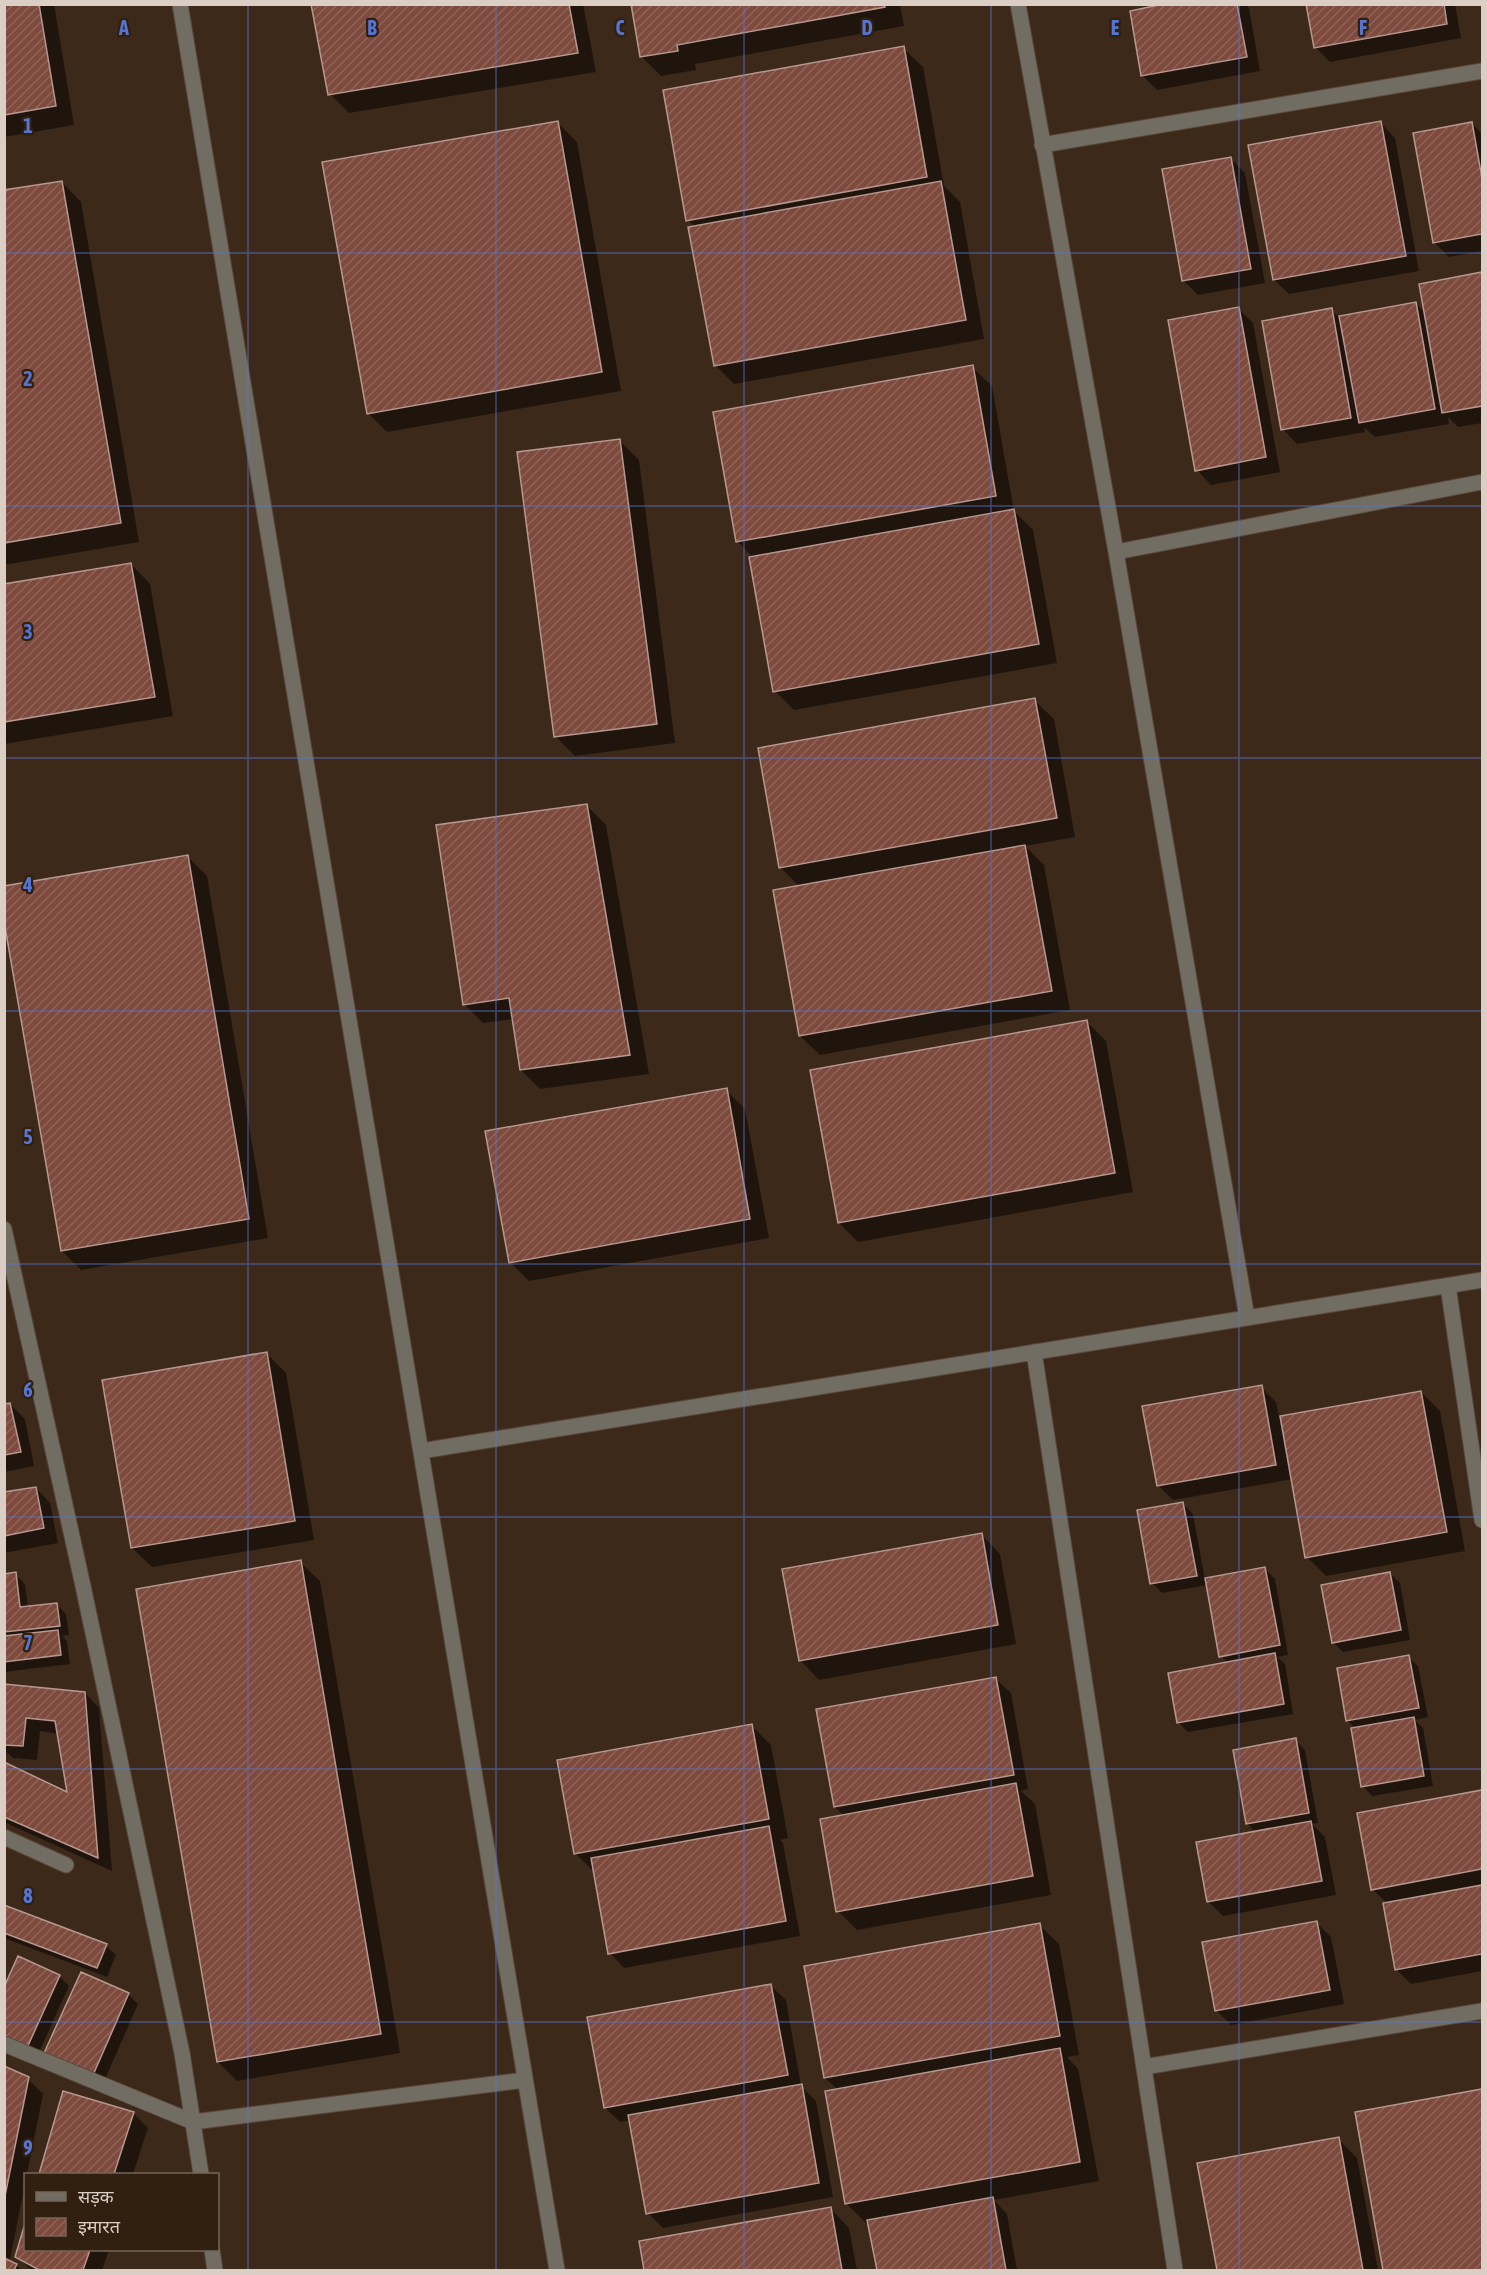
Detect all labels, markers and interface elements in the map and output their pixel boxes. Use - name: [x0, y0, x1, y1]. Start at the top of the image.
- text: A: [118, 16, 129, 39]
- text: B: [367, 16, 377, 39]
- text: C: [616, 16, 625, 39]
- text: D: [861, 16, 873, 39]
- text: E: [1111, 16, 1120, 39]
- text: F: [1359, 16, 1367, 39]
- text: 1: [23, 114, 33, 137]
- text: 2: [23, 367, 33, 390]
- text: 3: [23, 620, 33, 643]
- text: 4: [22, 873, 33, 896]
- text: 5: [23, 1125, 33, 1148]
- text: 6: [23, 1378, 33, 1401]
- text: 7: [23, 1631, 33, 1654]
- text: 8: [23, 1884, 33, 1907]
- text: 9: [23, 2136, 33, 2159]
- legend: [24, 2173, 219, 2251]
- text: सड़क: [78, 2186, 115, 2207]
- text: इमारत: [78, 2216, 121, 2237]

